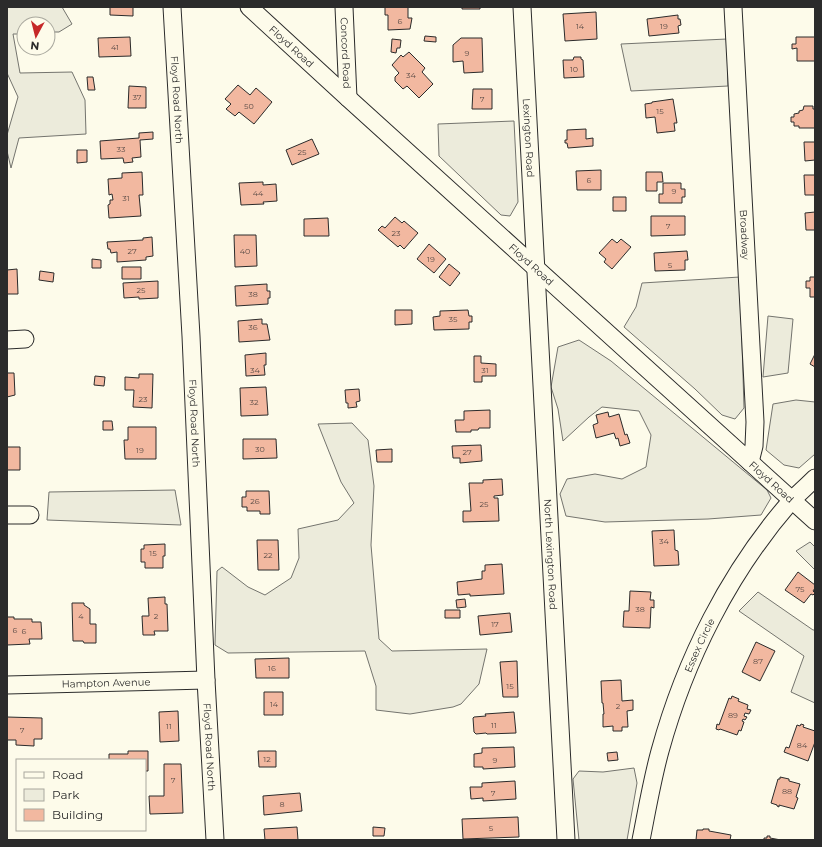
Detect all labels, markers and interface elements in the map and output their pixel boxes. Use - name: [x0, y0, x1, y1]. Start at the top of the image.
- north arrow: [16, 16, 56, 56]
- house number: 6: [398, 16, 403, 26]
- street label: Concord Road: [337, 17, 354, 89]
- house number: 14: [576, 21, 585, 31]
- house number: 19: [660, 21, 668, 31]
- street label: Floyd Road: [266, 23, 316, 70]
- text: N: [30, 38, 40, 53]
- house number: 41: [111, 42, 119, 52]
- house number: 9: [465, 48, 470, 58]
- street label: Floyd Road North: [168, 56, 186, 144]
- house number: 10: [570, 64, 578, 74]
- house number: 34: [406, 70, 417, 80]
- house number: 37: [132, 92, 142, 102]
- house number: 7: [480, 94, 485, 104]
- street label: Lexington Road: [520, 98, 537, 178]
- house number: 50: [244, 101, 254, 111]
- house number: 15: [656, 106, 664, 116]
- house number: 33: [117, 144, 126, 154]
- house number: 25: [297, 147, 307, 157]
- house number: 6: [587, 175, 592, 185]
- house number: 9: [672, 186, 677, 196]
- house number: 44: [253, 188, 264, 198]
- house number: 31: [122, 193, 130, 203]
- street label: Broadway: [737, 209, 752, 261]
- house number: 7: [666, 221, 671, 231]
- house number: 23: [391, 228, 401, 238]
- street label: Floyd Road: [506, 241, 556, 288]
- house number: 27: [127, 246, 137, 256]
- house number: 40: [240, 246, 250, 256]
- house number: 19: [427, 254, 435, 264]
- house number: 5: [668, 260, 673, 270]
- house number: 25: [136, 285, 146, 295]
- house number: 38: [248, 289, 258, 299]
- house number: 35: [449, 314, 458, 324]
- house number: 36: [248, 322, 258, 332]
- house number: 34: [250, 365, 261, 375]
- house number: 31: [481, 365, 489, 375]
- street label: Floyd Road North: [186, 379, 203, 468]
- house number: 23: [138, 394, 148, 404]
- house number: 32: [249, 397, 259, 407]
- house number: 30: [255, 444, 265, 454]
- house number: 19: [136, 445, 144, 455]
- house number: 27: [462, 447, 472, 457]
- street label: Floyd Road: [746, 458, 796, 506]
- house number: 26: [250, 496, 260, 506]
- street label: North Lexington Road: [541, 498, 560, 610]
- house number: 25: [479, 499, 489, 509]
- house number: 34: [659, 536, 670, 546]
- house number: 15: [149, 548, 157, 558]
- house number: 22: [263, 550, 273, 560]
- house number: 75: [795, 584, 805, 594]
- house number: 38: [635, 604, 645, 614]
- house number: 4: [78, 611, 84, 621]
- house number: 2: [154, 611, 159, 621]
- street label: Essex Circle: [681, 616, 718, 674]
- house number: 17: [491, 619, 499, 629]
- house number: 6: [13, 625, 18, 635]
- house number: 6: [22, 626, 27, 636]
- house number: 87: [753, 656, 763, 666]
- house number: 16: [268, 663, 276, 673]
- street label: Hampton Avenue: [61, 675, 151, 691]
- house number: 15: [506, 681, 514, 691]
- house number: 14: [270, 699, 279, 709]
- house number: 2: [616, 701, 621, 711]
- street label: Floyd Road North: [200, 703, 218, 791]
- house number: 89: [728, 710, 738, 720]
- house number: 11: [491, 720, 497, 730]
- house number: 11: [166, 721, 172, 731]
- house number: 7: [20, 725, 25, 735]
- house number: 84: [797, 740, 808, 750]
- house number: 12: [263, 754, 271, 764]
- house number: 9: [493, 755, 498, 765]
- legend: [16, 759, 146, 831]
- text: Road: [52, 767, 83, 782]
- house number: 7: [171, 775, 176, 785]
- house number: 88: [782, 786, 792, 796]
- text: Park: [52, 787, 80, 802]
- house number: 7: [491, 788, 496, 798]
- house number: 8: [279, 799, 285, 809]
- text: Building: [52, 807, 103, 822]
- house number: 5: [489, 823, 494, 833]

